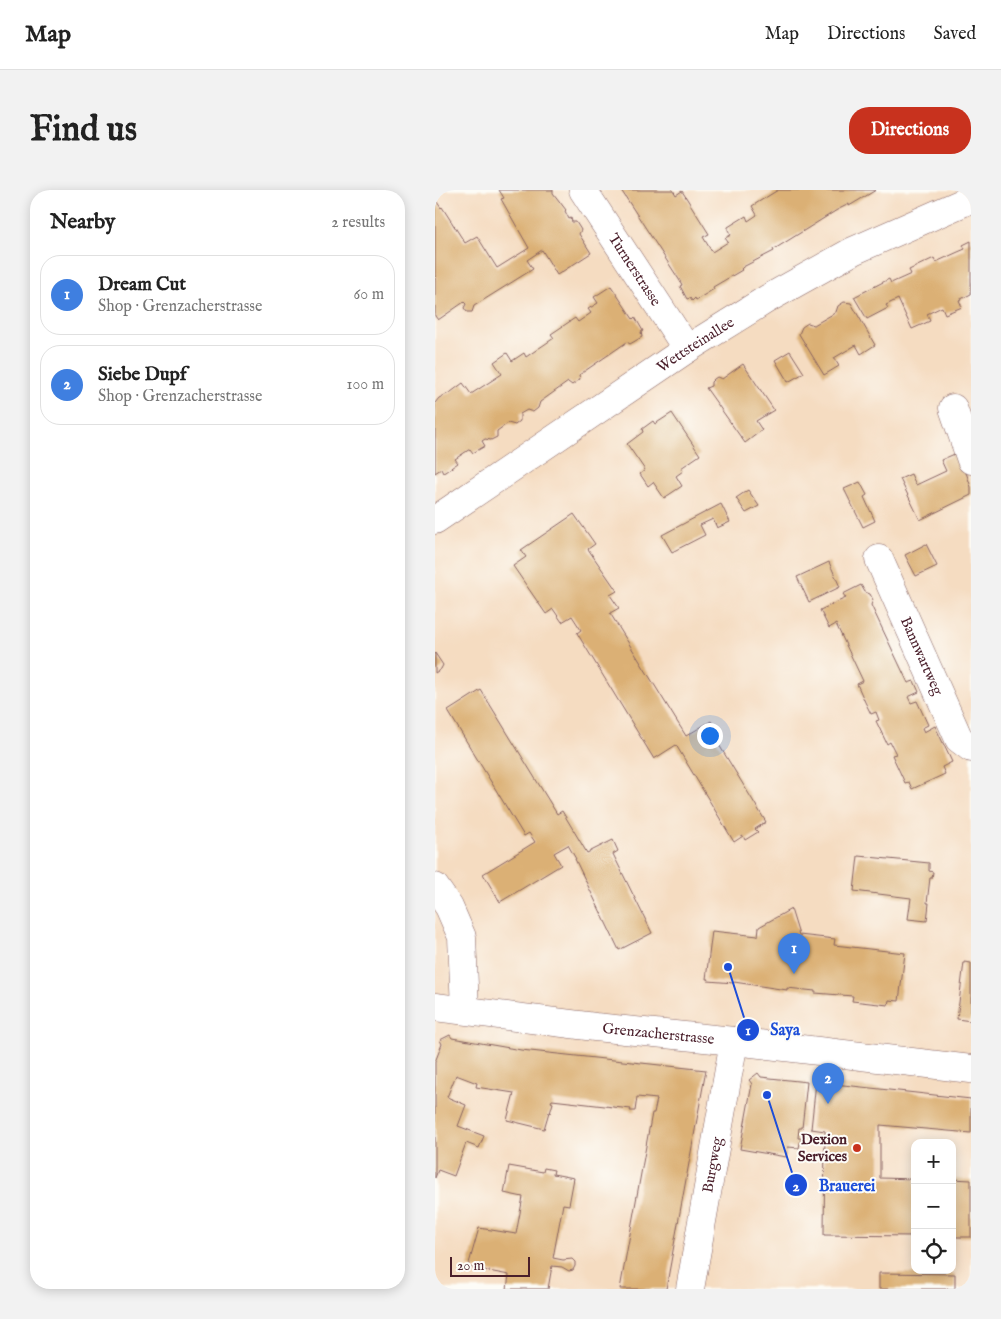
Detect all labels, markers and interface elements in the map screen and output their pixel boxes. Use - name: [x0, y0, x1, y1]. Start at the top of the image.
- text: Map: [25, 19, 71, 50]
- text: Map: [765, 23, 799, 46]
- text: Directions: [827, 23, 905, 46]
- text: Saved: [933, 23, 976, 46]
- button: Directions: [849, 107, 971, 154]
- text: Find us: [30, 108, 137, 153]
- text: Nearby: [50, 209, 115, 236]
- text: 2 results: [331, 213, 385, 233]
- street label: Turnerstrasse: [604, 229, 666, 310]
- text: Dream Cut: [98, 273, 186, 297]
- text: 1: [64, 285, 70, 305]
- text: 60 m: [354, 285, 384, 305]
- text: Shop · Grenzacherstrasse: [98, 297, 262, 317]
- street label: Wettsteinallee: [653, 312, 738, 376]
- text: Siebe Dupf: [98, 363, 187, 387]
- text: 2: [63, 375, 71, 395]
- text: 100 m: [347, 375, 384, 395]
- text: Shop · Grenzacherstrasse: [98, 387, 262, 407]
- street label: Bannwartweg: [896, 614, 948, 699]
- your location: [697, 723, 723, 749]
- pin: 1: [778, 933, 810, 974]
- callout: Saya: [735, 1014, 810, 1045]
- street label: Grenzacherstrasse: [602, 1018, 715, 1048]
- text: 1: [745, 1021, 751, 1040]
- text: Saya: [770, 1021, 801, 1041]
- pin: 2: [812, 1063, 844, 1104]
- place label: Dexion Services: [798, 1130, 848, 1166]
- street label: Burgweg: [698, 1135, 726, 1194]
- map controls: [911, 1139, 956, 1274]
- button: +: [911, 1139, 956, 1184]
- marker: Dexion Services: [851, 1142, 863, 1154]
- callout: Brauerei: [784, 1170, 885, 1201]
- text: 2: [792, 1177, 800, 1196]
- text: Brauerei: [819, 1177, 876, 1197]
- button: −: [911, 1184, 956, 1229]
- button: locate: [911, 1229, 956, 1274]
- scale bar: [450, 1254, 530, 1277]
- text: 20 m: [457, 1257, 484, 1275]

